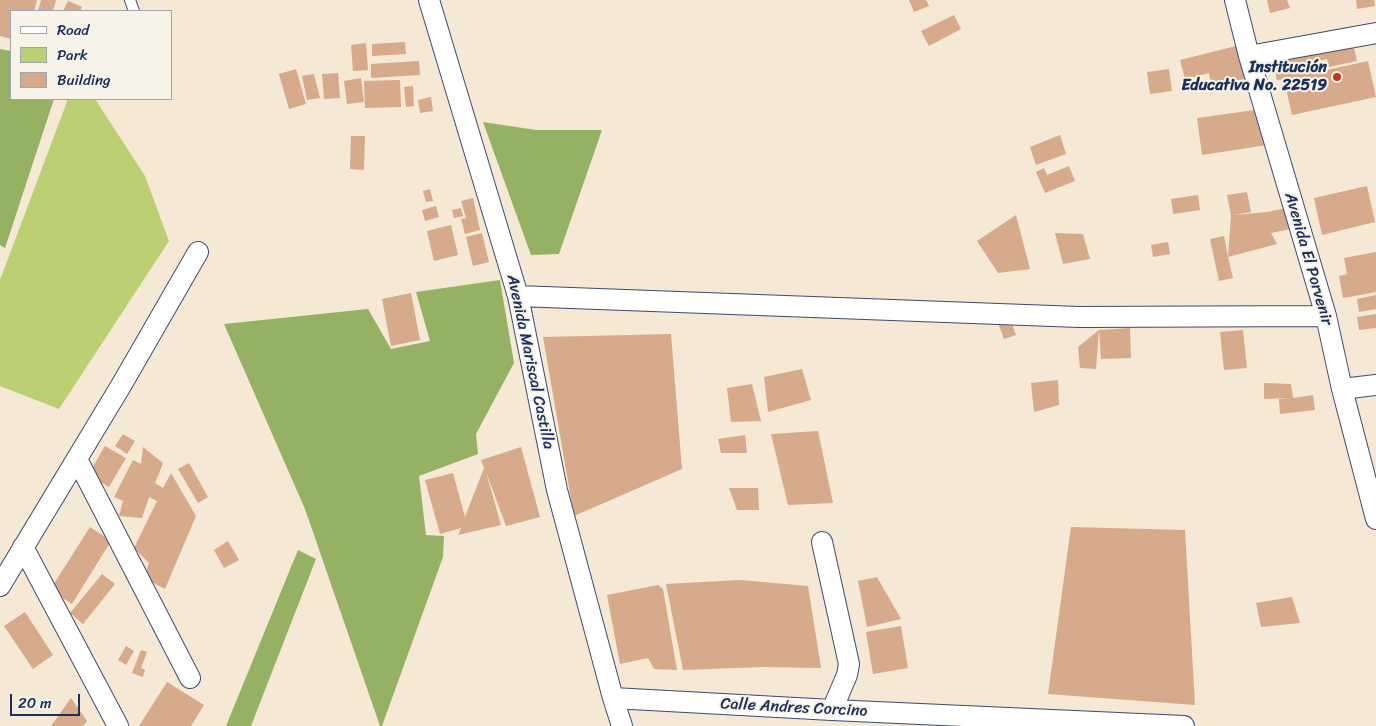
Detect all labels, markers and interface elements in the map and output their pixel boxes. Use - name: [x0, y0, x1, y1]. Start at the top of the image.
- legend: [10, 10, 172, 100]
- text: Road: [57, 17, 89, 43]
- text: Park: [57, 42, 88, 68]
- place label: Institución Educativa No. 22519: [1181, 58, 1327, 96]
- text: Building: [57, 67, 111, 93]
- marker: Institución Educativa No. 22519: [1331, 71, 1343, 83]
- street label: Avenida El Porvenir: [1280, 190, 1336, 328]
- street label: Avenida Mariscal Castilla: [502, 273, 558, 451]
- scale bar: [12, 684, 82, 716]
- text: 20 m: [18, 690, 52, 716]
- street label: Calle Andres Corcino: [720, 695, 868, 721]

